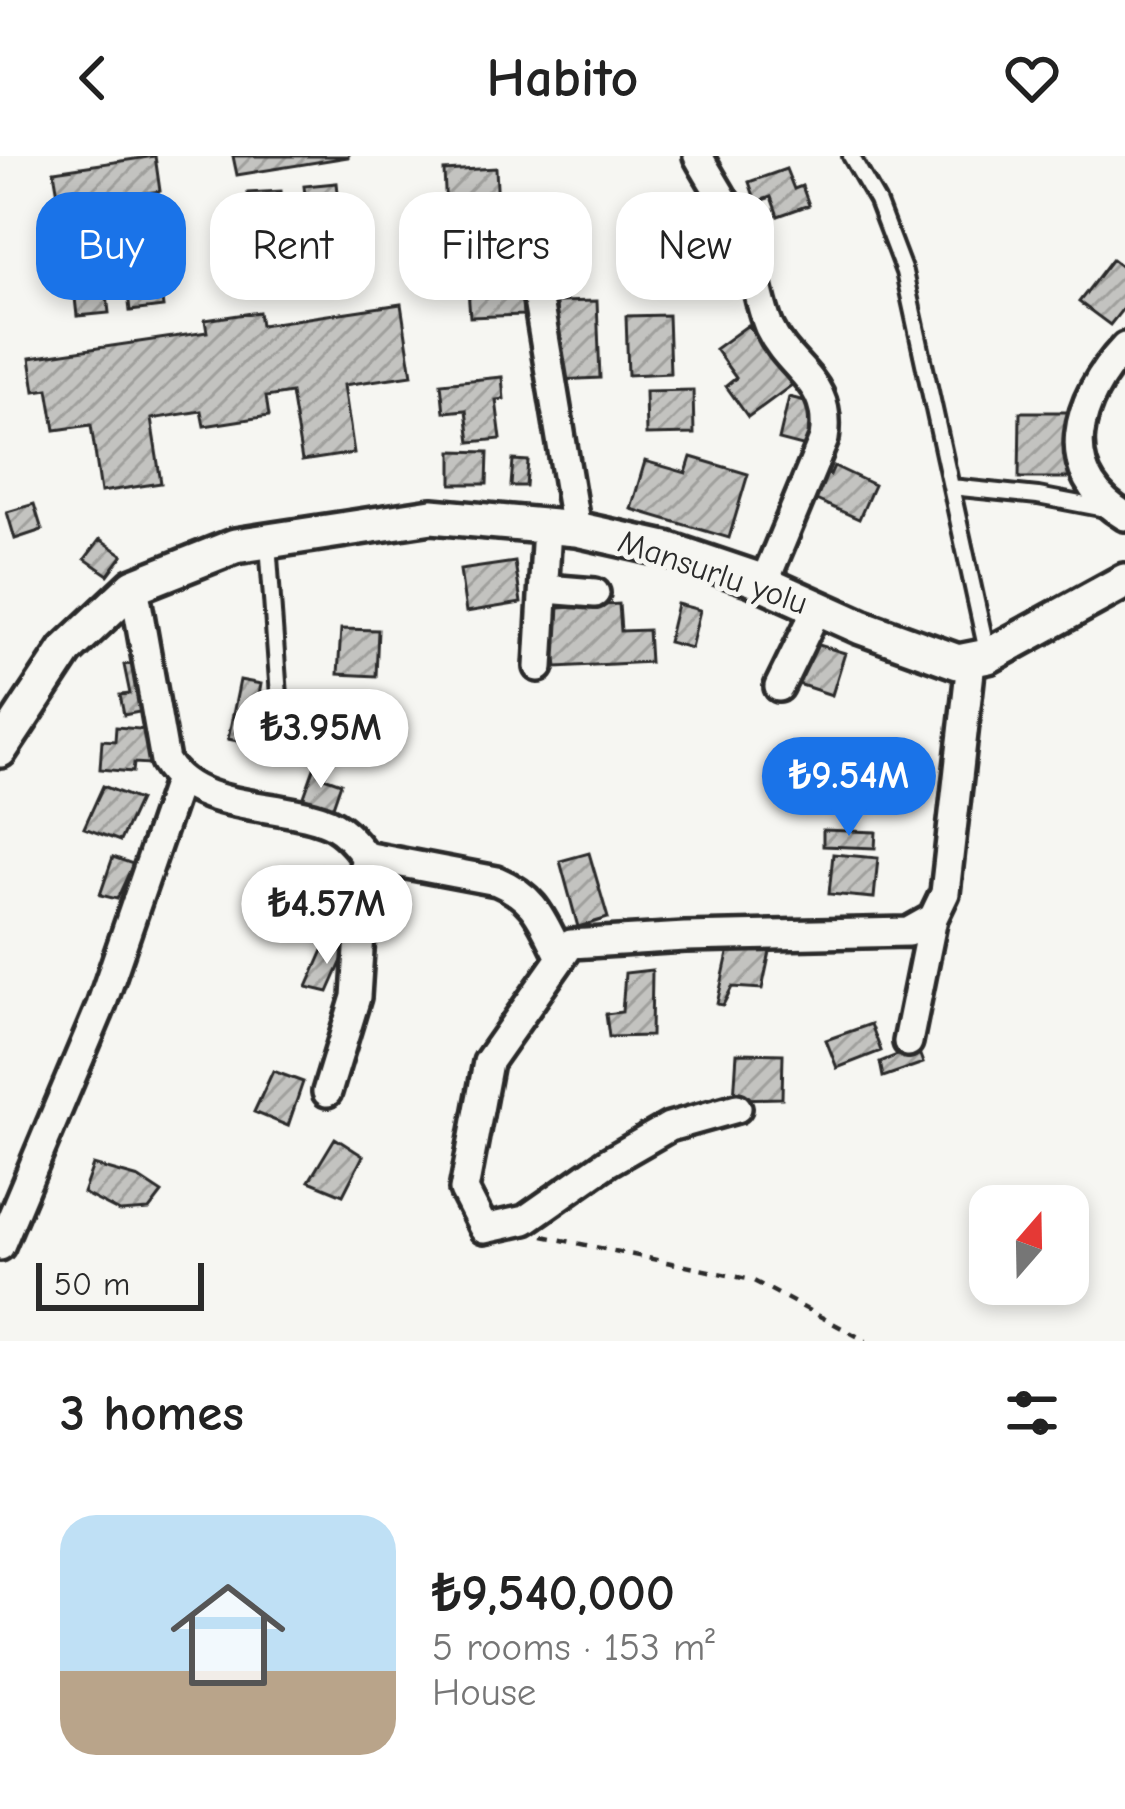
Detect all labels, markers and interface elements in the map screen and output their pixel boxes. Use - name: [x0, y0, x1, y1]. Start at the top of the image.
- icon: back: [60, 45, 126, 111]
- icon: heart: [999, 45, 1065, 111]
- text: Habito: [487, 47, 638, 110]
- chip: Buy: [36, 192, 186, 300]
- chip: Rent: [210, 192, 375, 300]
- chip: Filters: [399, 192, 592, 300]
- chip: New: [616, 192, 774, 300]
- street label: Mansurlu yolu: [613, 522, 813, 622]
- pin: ₺3.95M: [223, 689, 419, 791]
- text: ₺3.95M: [260, 705, 382, 750]
- pin: ₺9.54M: [751, 737, 947, 839]
- text: ₺9.54M: [789, 753, 909, 798]
- pin: ₺4.57M: [229, 865, 425, 967]
- text: ₺4.57M: [268, 881, 386, 926]
- north arrow: [969, 1185, 1089, 1305]
- map controls: [969, 1185, 1089, 1305]
- scale bar: [36, 1257, 204, 1310]
- text: 50 m: [54, 1265, 130, 1303]
- icon: filters: [999, 1380, 1065, 1446]
- text: 3 homes: [60, 1384, 244, 1443]
- icon: home: [156, 1563, 300, 1707]
- text: ₺9,540,000: [432, 1564, 675, 1623]
- text: 5 rooms · 153 m²: [432, 1625, 715, 1670]
- text: House: [432, 1670, 536, 1715]

